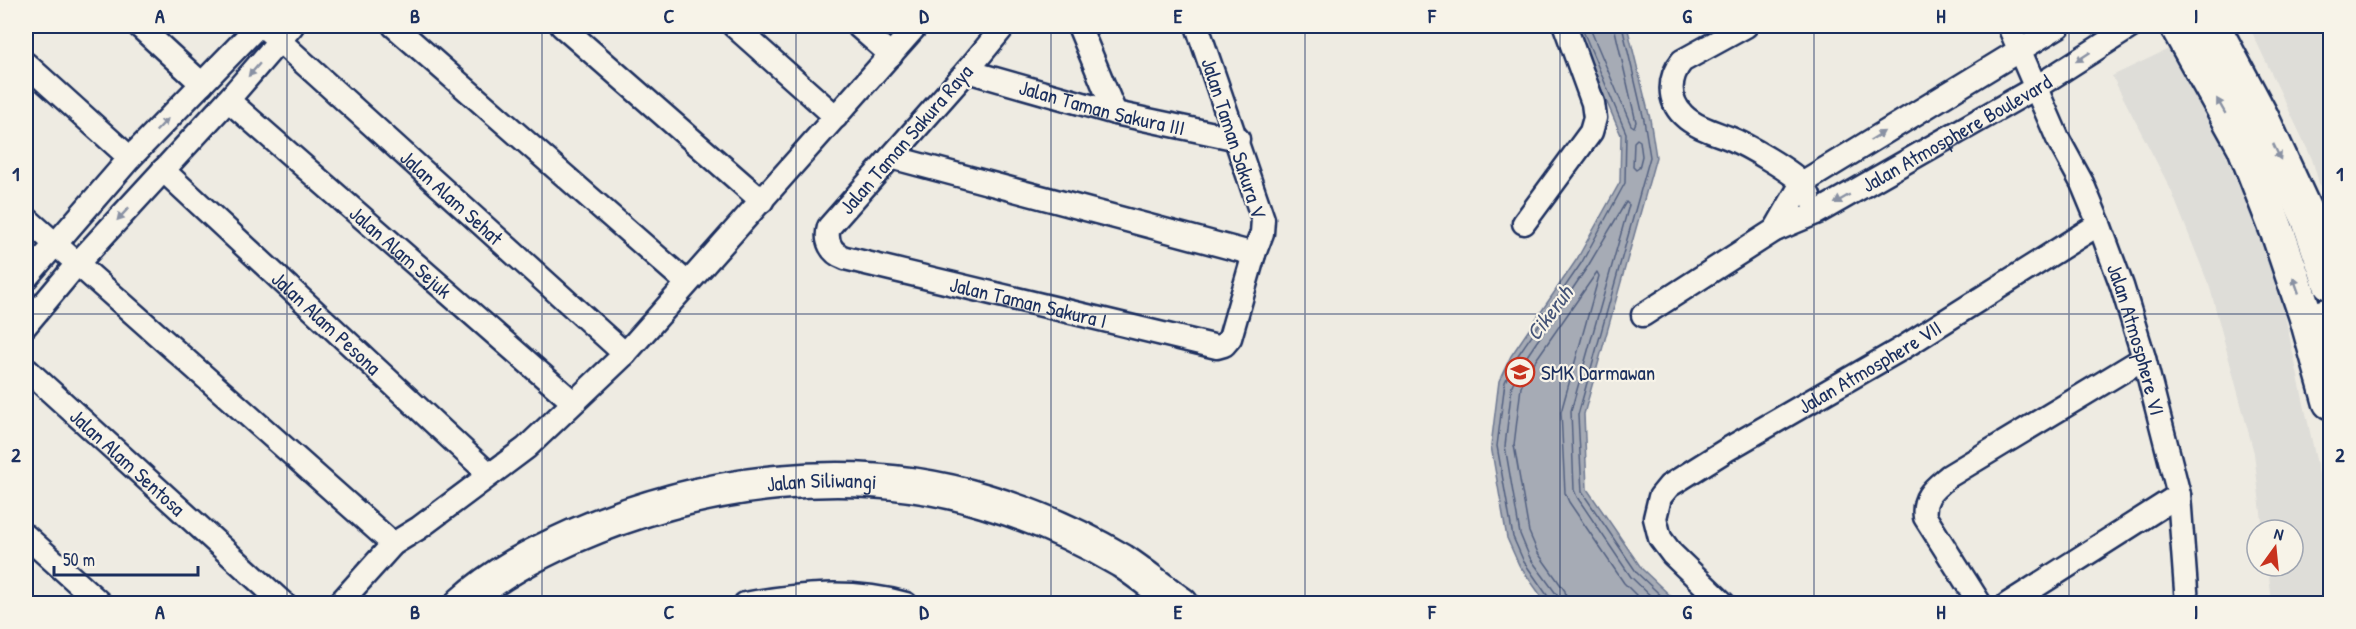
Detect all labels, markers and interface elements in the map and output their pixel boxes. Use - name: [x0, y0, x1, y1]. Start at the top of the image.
- text: A: [155, 2, 165, 29]
- text: B: [410, 2, 420, 29]
- text: C: [664, 2, 675, 29]
- text: D: [919, 2, 929, 29]
- text: E: [1174, 2, 1183, 29]
- text: F: [1427, 2, 1437, 29]
- text: G: [1682, 2, 1692, 29]
- text: H: [1936, 2, 1946, 29]
- text: I: [2194, 2, 2198, 29]
- one-way arrow: [2074, 52, 2091, 63]
- street label: Jalan Taman Sakura V: [1194, 54, 1274, 222]
- street label: Jalan Taman Sakura Raya: [833, 58, 979, 220]
- one-way arrow: [248, 62, 261, 77]
- street label: Jalan Atmosphere Boulevard: [1856, 67, 2057, 199]
- street label: Jalan Taman Sakura III: [1016, 72, 1188, 142]
- one-way arrow: [2216, 97, 2226, 114]
- one-way arrow: [155, 118, 169, 132]
- one-way arrow: [1869, 131, 1885, 142]
- street label: Jalan Alam Sehat: [394, 143, 510, 252]
- one-way arrow: [2273, 144, 2282, 161]
- text: 1: [12, 160, 20, 187]
- text: 1: [2336, 160, 2344, 187]
- one-way arrow: [1833, 194, 1850, 204]
- street label: Jalan Alam Sejuk: [344, 199, 459, 305]
- one-way arrow: [117, 206, 130, 221]
- street label: Jalan Atmosphere VI: [2100, 259, 2172, 418]
- street label: Jalan Alam Pesona: [266, 264, 388, 381]
- street label: Jalan Taman Sakura I: [947, 269, 1110, 335]
- one-way arrow: [2291, 276, 2300, 294]
- water label: Cikeruh: [1519, 278, 1581, 347]
- street label: Jalan Atmosphere VII: [1793, 313, 1947, 420]
- school or university icon: SMK Darmawan: [1504, 356, 1536, 388]
- place label: SMK Darmawan: [1541, 358, 1655, 387]
- street label: Jalan Alam Sentosa: [64, 402, 192, 522]
- text: 2: [11, 441, 21, 468]
- text: 2: [2335, 441, 2345, 468]
- street label: Jalan Siliwangi: [765, 465, 878, 498]
- north arrow: [2245, 518, 2305, 578]
- text: N: [2272, 522, 2286, 545]
- scale bar: [54, 539, 198, 577]
- text: 50 m: [63, 547, 95, 572]
- text: A: [155, 598, 165, 625]
- text: B: [410, 598, 420, 625]
- text: C: [664, 598, 675, 625]
- text: D: [919, 598, 929, 625]
- text: E: [1174, 598, 1183, 625]
- text: F: [1427, 598, 1437, 625]
- text: G: [1682, 598, 1692, 625]
- text: H: [1936, 598, 1946, 625]
- text: I: [2194, 598, 2198, 625]

